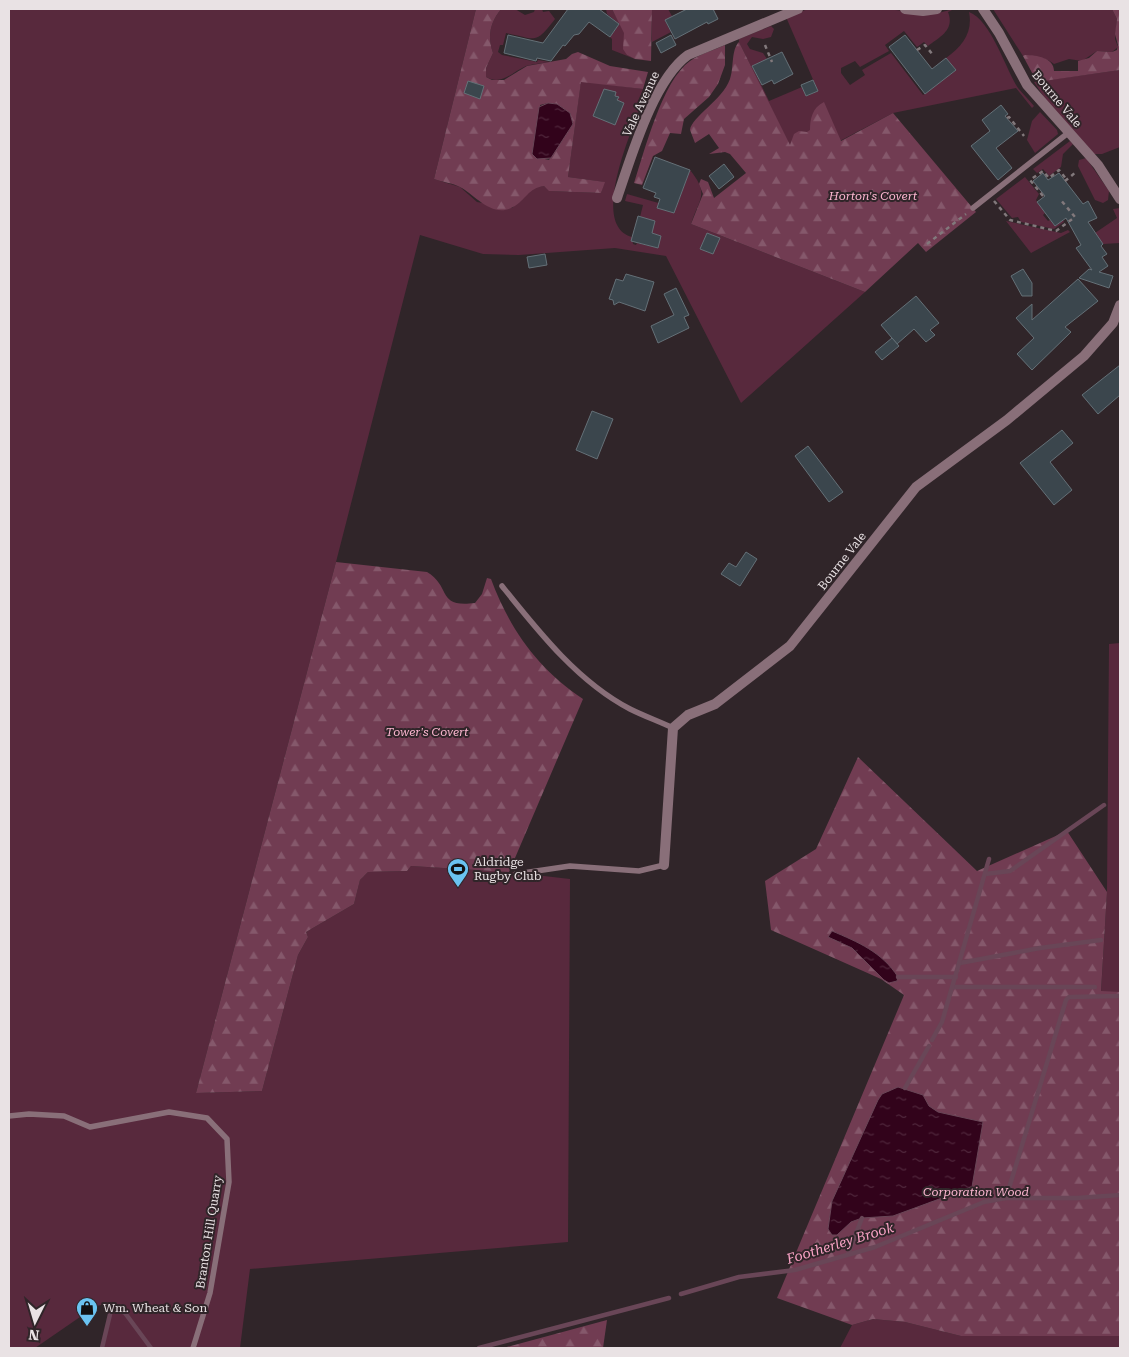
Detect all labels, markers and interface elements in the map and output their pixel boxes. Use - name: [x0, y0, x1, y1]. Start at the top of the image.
- street label: Bourne Vale: [1029, 68, 1085, 130]
- street label: Vale Avenue: [620, 69, 662, 139]
- park label: Horton's Covert: [828, 189, 918, 203]
- street label: Bourne Vale: [815, 529, 869, 593]
- park label: Tower's Covert: [386, 725, 469, 739]
- place label: Aldridge Rugby Club: [474, 855, 542, 883]
- sports icon: Aldridge Rugby Club: [446, 857, 470, 888]
- street label: Branton Hill Quarry: [193, 1173, 225, 1290]
- park label: Corporation Wood: [923, 1185, 1029, 1199]
- water label: Footherley Brook: [783, 1219, 896, 1267]
- shop icon: Wm. Wheat & Son: [75, 1296, 99, 1327]
- north arrow: [10, 1297, 60, 1347]
- place label: Wm. Wheat & Son: [103, 1301, 207, 1315]
- text: N: [28, 1326, 40, 1343]

